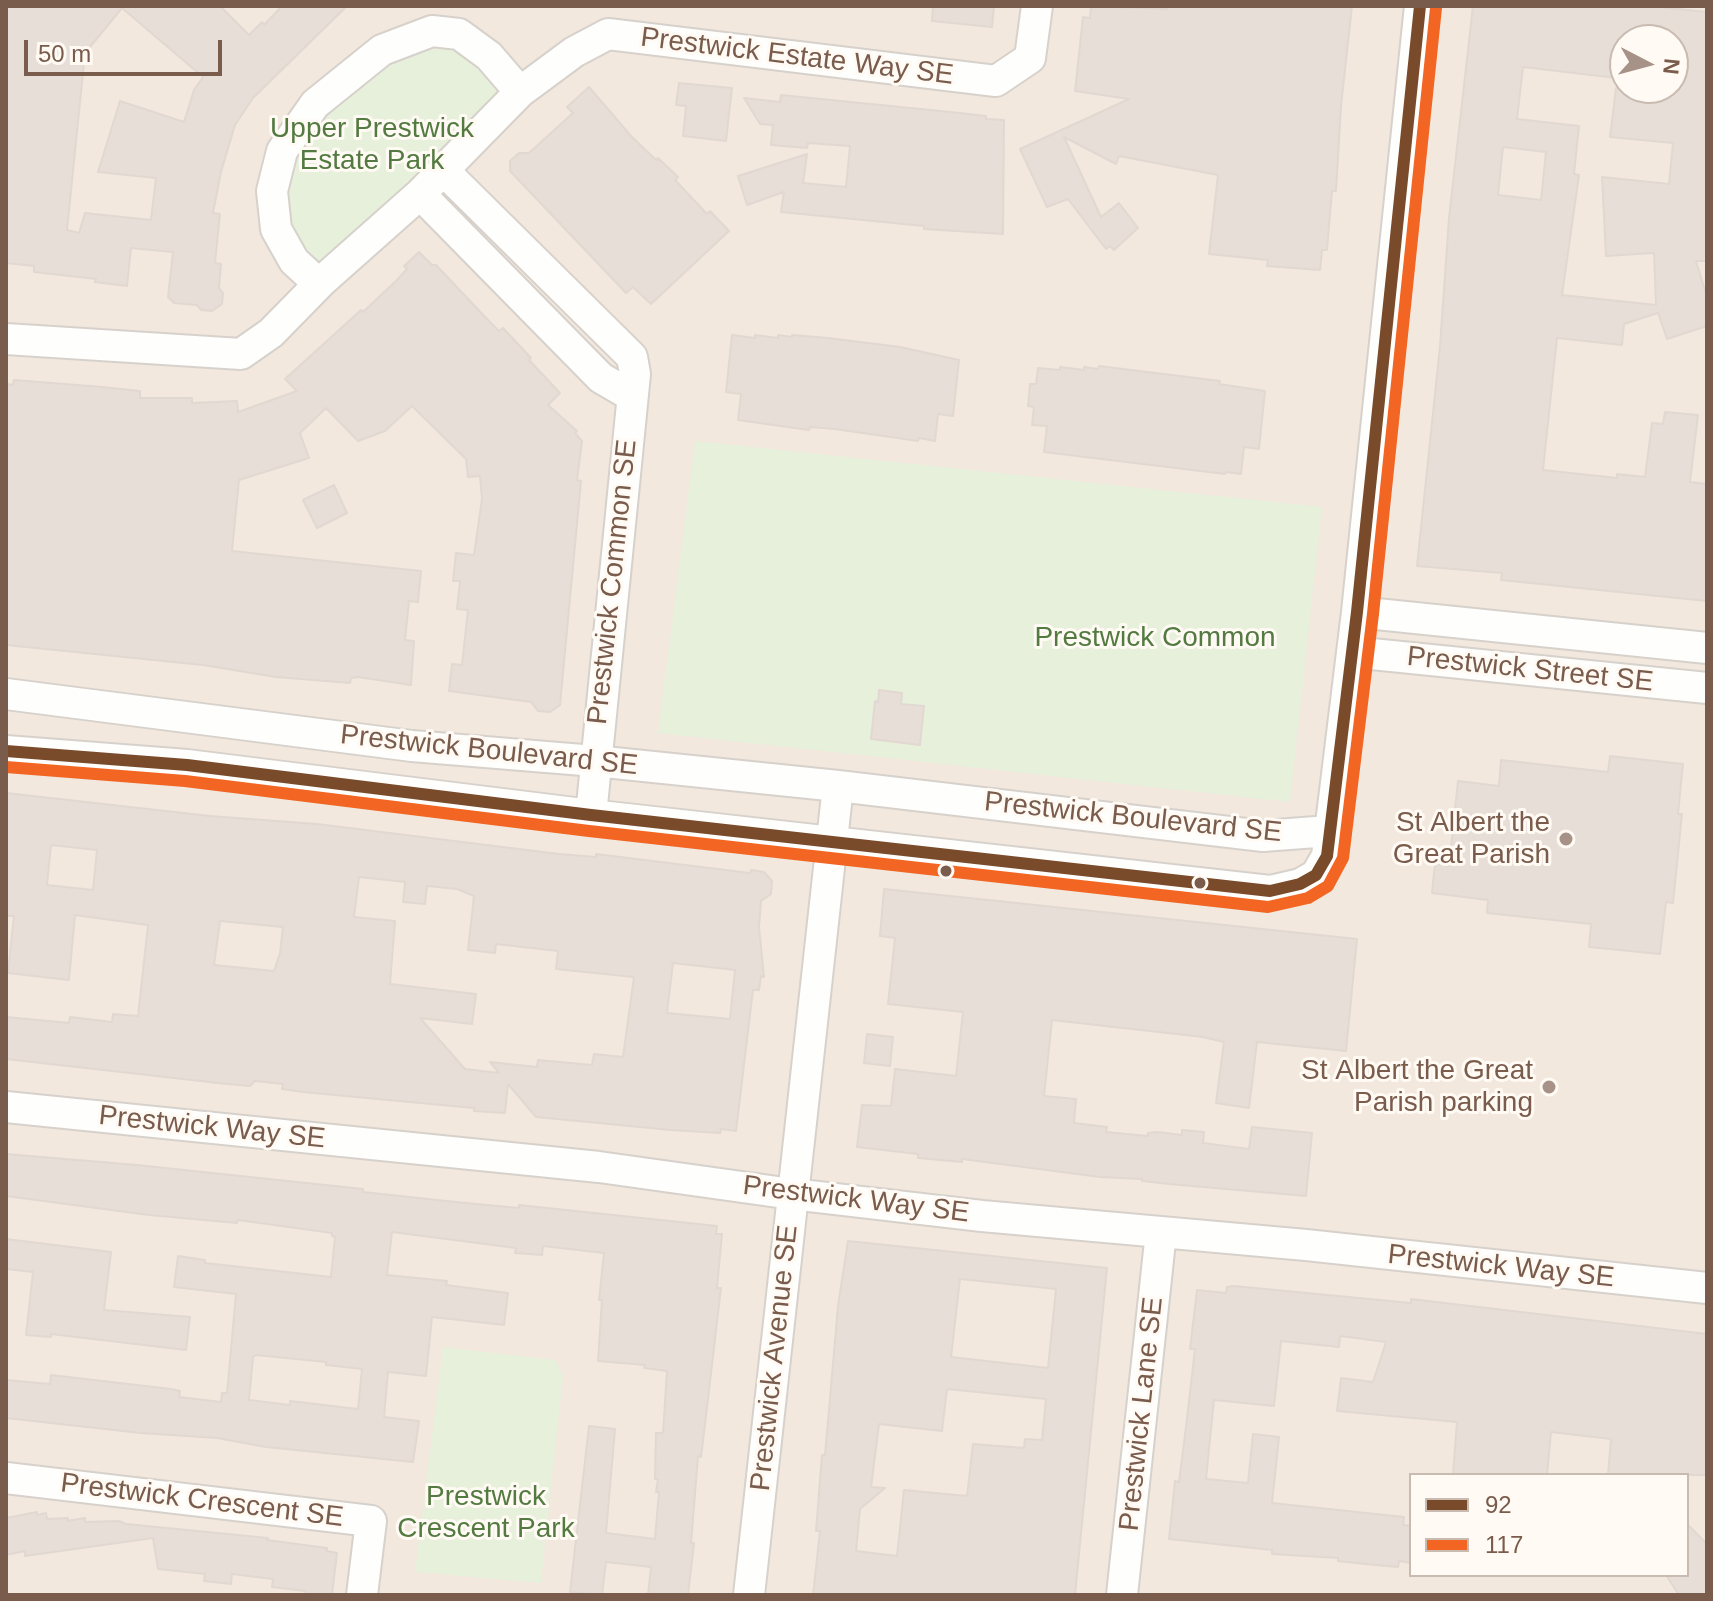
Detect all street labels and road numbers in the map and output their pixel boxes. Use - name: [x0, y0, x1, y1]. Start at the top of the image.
- street label: Prestwick Estate Way SE: [639, 21, 955, 93]
- street label: Prestwick Common SE: [581, 438, 645, 726]
- street label: Prestwick Street SE: [1405, 640, 1655, 700]
- street label: Prestwick Boulevard SE: [339, 719, 639, 783]
- street label: Prestwick Boulevard SE: [983, 786, 1283, 850]
- street label: Prestwick Way SE: [97, 1099, 327, 1157]
- street label: Prestwick Way SE: [741, 1169, 971, 1231]
- street label: Prestwick Avenue SE: [744, 1223, 806, 1493]
- street label: Prestwick Way SE: [1386, 1238, 1616, 1296]
- street label: Prestwick Lane SE: [1113, 1295, 1171, 1533]
- street label: Prestwick Crescent SE: [59, 1467, 345, 1535]

